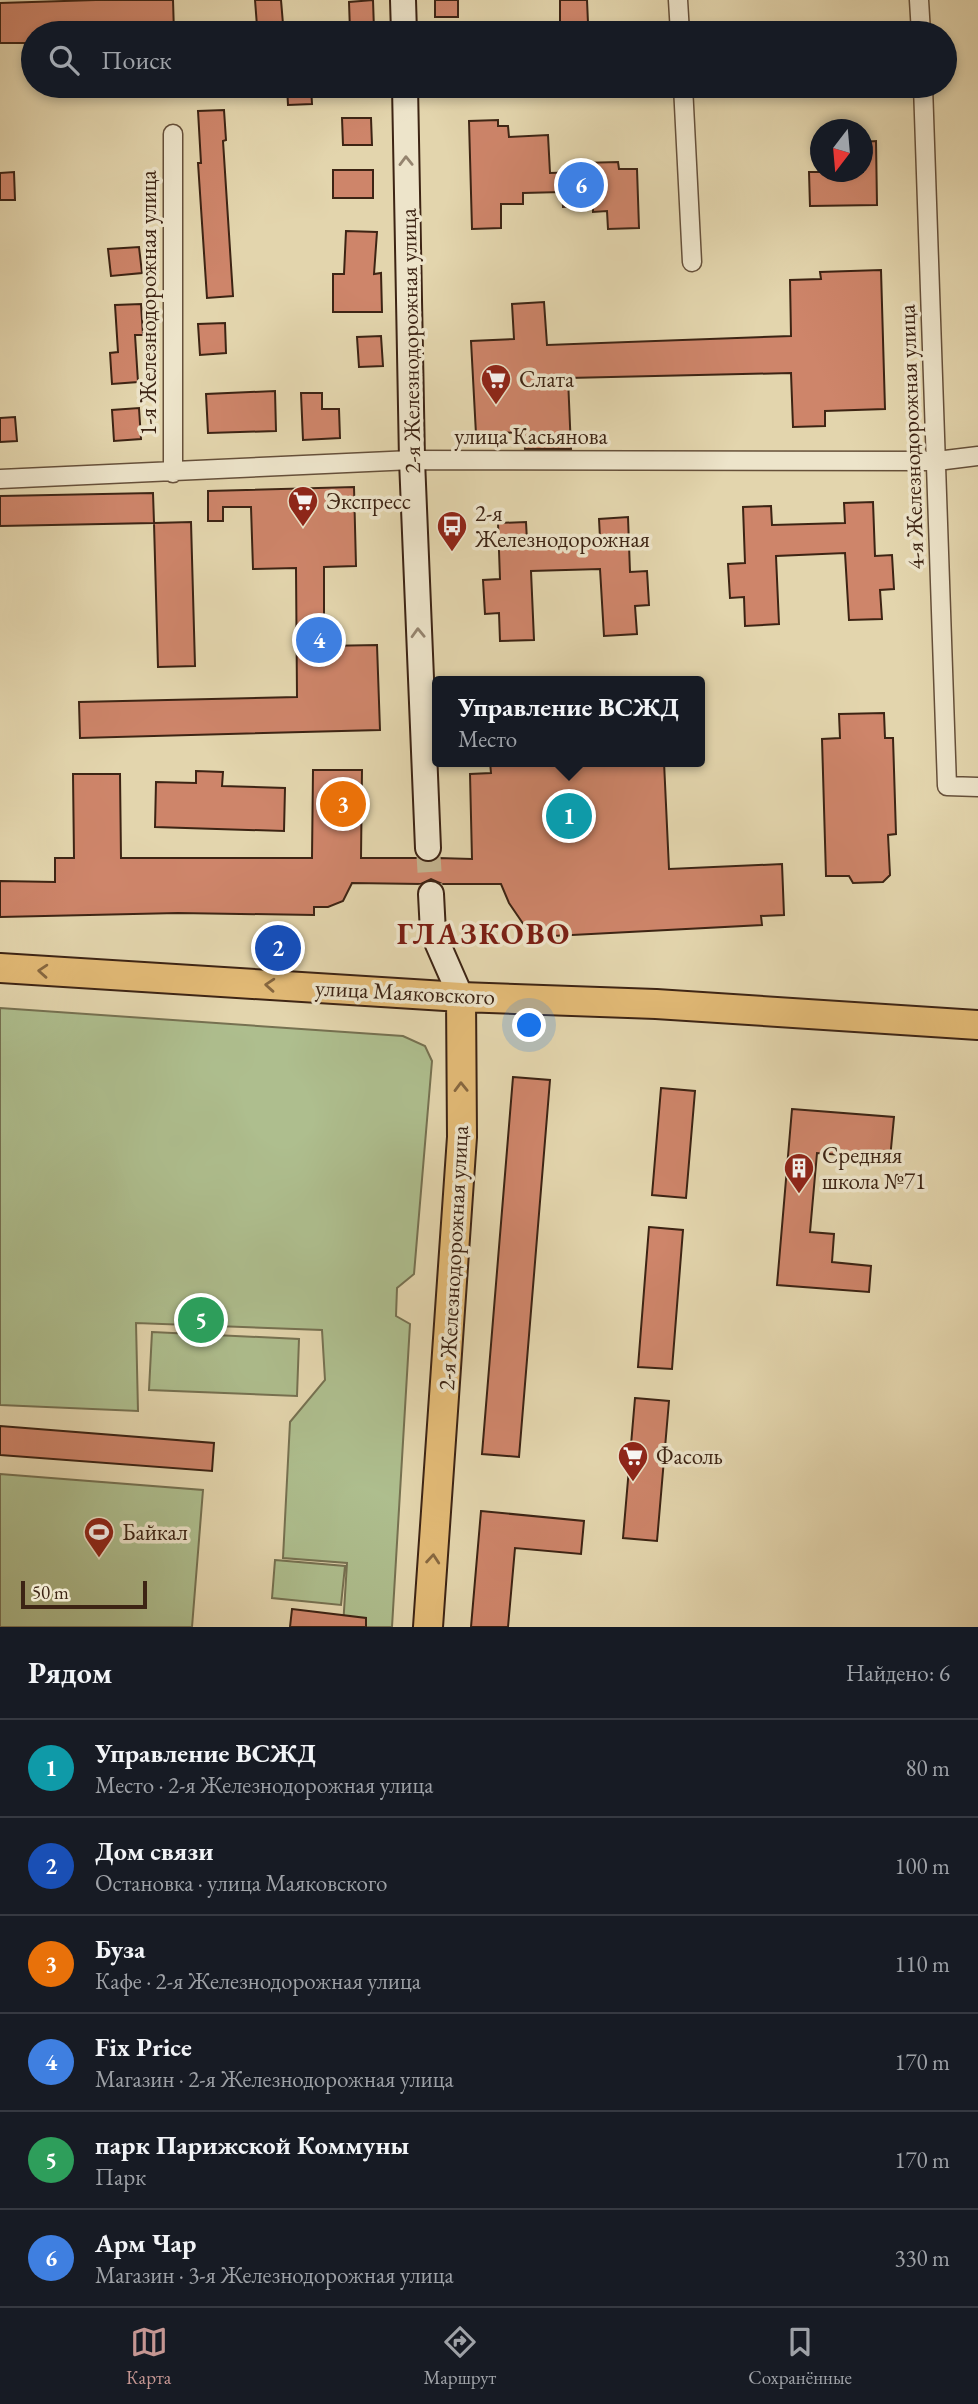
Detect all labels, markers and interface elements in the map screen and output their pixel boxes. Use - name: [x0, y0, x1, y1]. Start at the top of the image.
- search box: [21, 21, 957, 98]
- icon: search: [45, 41, 83, 79]
- text: Поиск: [101, 43, 172, 77]
- north arrow: [810, 119, 873, 182]
- one-way arrow: [399, 155, 414, 166]
- pin: 6: [558, 159, 604, 211]
- street label: 1-я Железнодорожная улица: [133, 169, 163, 436]
- street label: 2-я Железнодорожная улица: [393, 207, 427, 474]
- street label: 4-я Железнодорожная улица: [891, 303, 931, 570]
- supermarket icon: Слата: [479, 362, 513, 406]
- place label: Слата: [519, 364, 575, 394]
- street label: улица Касьянова: [454, 421, 609, 451]
- supermarket icon: Экспресс: [286, 484, 320, 528]
- place label: Экспресс: [326, 486, 411, 516]
- place label: 2-я Железнодорожная: [474, 498, 650, 554]
- bus stop icon: 2-я Железнодорожная: [435, 509, 469, 553]
- pin: 4: [296, 614, 342, 666]
- one-way arrow: [410, 627, 426, 638]
- popup: [432, 676, 705, 767]
- text: Управление ВСЖД: [458, 690, 679, 724]
- text: Место: [458, 724, 517, 754]
- pin: 3: [320, 778, 366, 830]
- pin: 1: [546, 790, 592, 842]
- district label: ГЛАЗКОВО: [397, 914, 571, 953]
- pin: 2: [255, 922, 301, 974]
- one-way arrow: [37, 964, 48, 979]
- street label: улица Маяковского: [314, 972, 496, 1012]
- one-way arrow: [264, 978, 275, 993]
- your location: [512, 1008, 546, 1042]
- one-way arrow: [454, 1082, 469, 1093]
- street label: 2-я Железнодорожная улица: [431, 1124, 475, 1391]
- place label: Средняя школа №71: [822, 1140, 926, 1196]
- building icon: Средняя школа №71: [782, 1151, 816, 1195]
- pin: 5: [178, 1294, 224, 1346]
- supermarket icon: Фасоль: [616, 1439, 650, 1483]
- place label: Фасоль: [656, 1441, 723, 1471]
- sports icon: Байкал: [82, 1515, 116, 1559]
- place label: Байкал: [122, 1517, 188, 1547]
- one-way arrow: [425, 1553, 440, 1564]
- scale bar: [21, 1578, 147, 1610]
- text: 50 m: [32, 1580, 69, 1605]
- text: Рядом: [28, 1653, 112, 1692]
- text: Найдено: 6: [846, 1658, 950, 1688]
- text: Управление ВСЖД: [95, 1736, 316, 1770]
- text: 1: [45, 1753, 57, 1783]
- text: 80 m: [905, 1753, 950, 1783]
- text: Место · 2-я Железнодорожная улица: [95, 1770, 433, 1800]
- text: Дом связи: [95, 1834, 213, 1868]
- text: 2: [45, 1851, 57, 1881]
- text: 100 m: [894, 1851, 950, 1881]
- text: Остановка · улица Маяковского: [95, 1868, 387, 1898]
- text: Буза: [95, 1932, 145, 1966]
- text: 3: [45, 1949, 57, 1979]
- text: 110 m: [894, 1949, 950, 1979]
- text: Кафе · 2-я Железнодорожная улица: [95, 1966, 421, 1996]
- text: Fix Price: [95, 2030, 192, 2064]
- text: 4: [45, 2047, 57, 2077]
- text: 170 m: [894, 2047, 950, 2077]
- text: Магазин · 2-я Железнодорожная улица: [95, 2064, 454, 2094]
- text: парк Парижской Коммуны: [95, 2128, 409, 2162]
- text: 5: [45, 2145, 57, 2175]
- text: 170 m: [894, 2145, 950, 2175]
- text: Парк: [95, 2162, 146, 2192]
- text: Арм Чар: [95, 2226, 196, 2260]
- text: 6: [45, 2243, 57, 2273]
- text: 330 m: [894, 2243, 950, 2273]
- text: Магазин · 3-я Железнодорожная улица: [95, 2260, 454, 2290]
- tab: Карта: [126, 2323, 171, 2390]
- tab: Маршрут: [423, 2323, 496, 2390]
- tab: Сохранённые: [748, 2323, 852, 2390]

